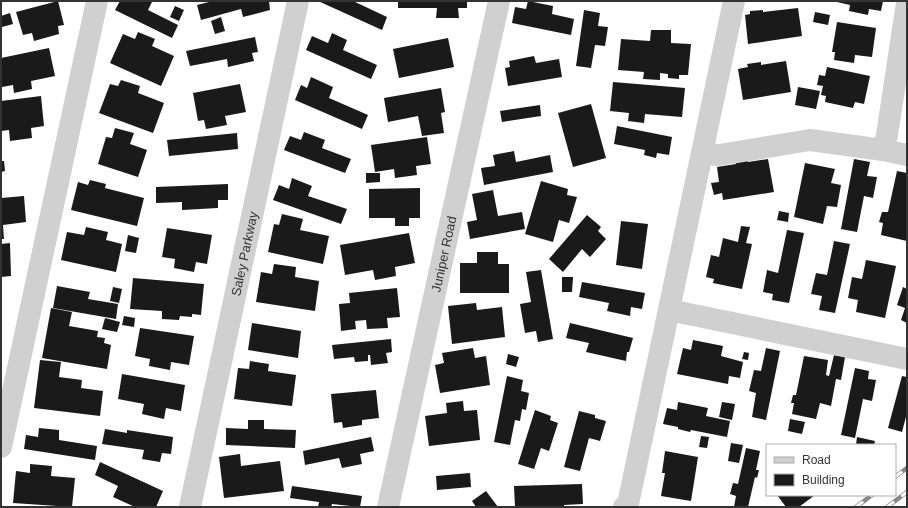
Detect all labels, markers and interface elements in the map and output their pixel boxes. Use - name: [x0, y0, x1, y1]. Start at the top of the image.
- street label: Saley Parkway: [228, 210, 261, 297]
- street label: Juniper Road: [428, 215, 460, 294]
- legend: [766, 444, 896, 496]
- text: Road: [802, 453, 831, 467]
- text: Building: [802, 473, 845, 487]

